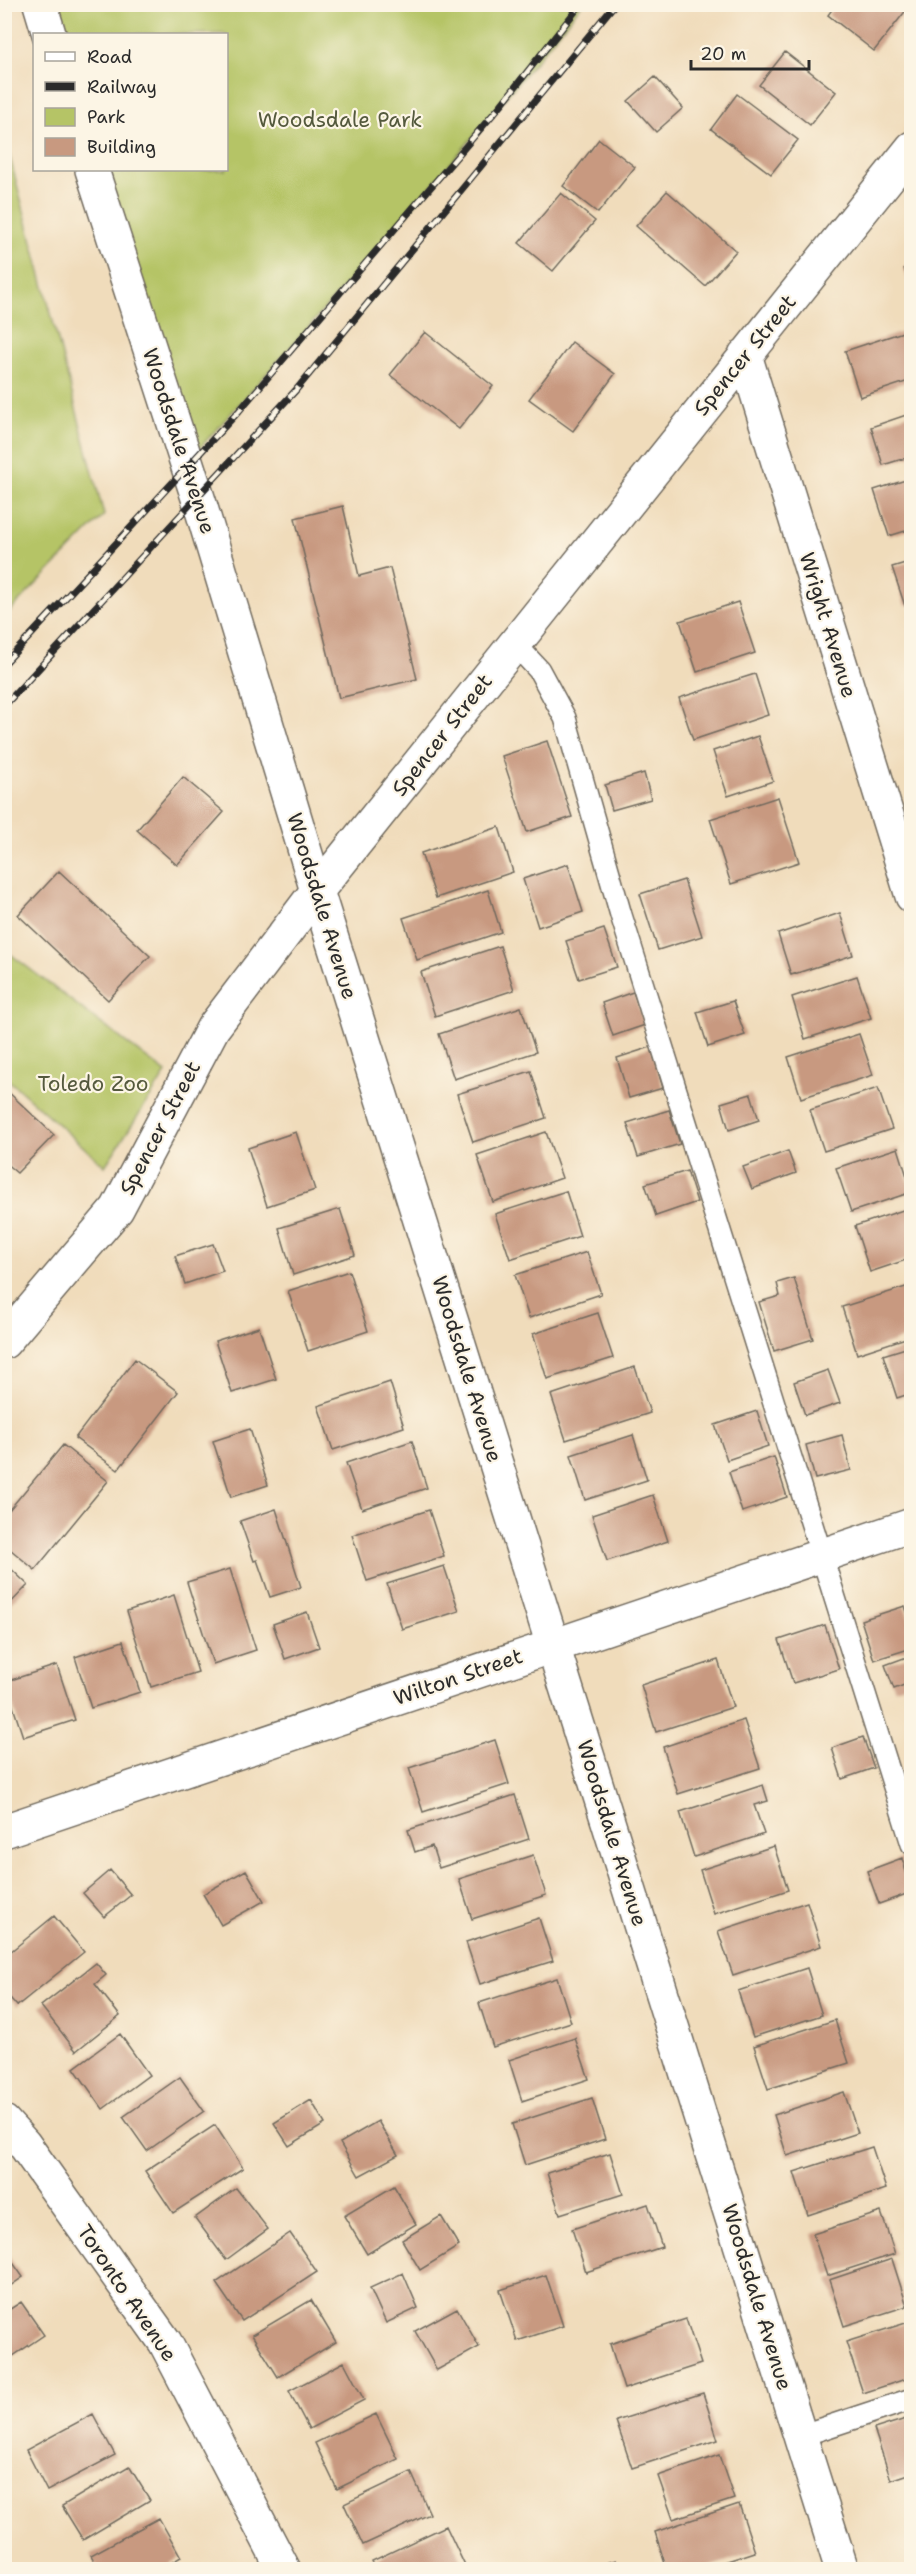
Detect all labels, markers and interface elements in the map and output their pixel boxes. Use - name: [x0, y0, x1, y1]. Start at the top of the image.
- legend: [33, 33, 228, 171]
- scale bar: [691, 33, 810, 71]
- text: 20 m: [700, 42, 746, 66]
- text: Road: [87, 45, 132, 69]
- text: Railway: [87, 75, 157, 99]
- text: Park: [87, 105, 126, 129]
- park label: Woodsdale Park: [258, 106, 422, 134]
- text: Building: [87, 135, 156, 159]
- street label: Spencer Street: [688, 289, 802, 421]
- street label: Woodsdale Avenue: [136, 345, 222, 537]
- street label: Wright Avenue: [793, 549, 863, 701]
- street label: Spencer Street: [385, 668, 499, 802]
- street label: Woodsdale Avenue: [280, 809, 364, 1003]
- street label: Spencer Street: [113, 1056, 207, 1200]
- park label: Toledo Zoo: [37, 1070, 149, 1098]
- street label: Woodsdale Avenue: [425, 1272, 509, 1466]
- street label: Wilton Street: [390, 1642, 526, 1712]
- street label: Woodsdale Avenue: [570, 1736, 654, 1930]
- street label: Woodsdale Avenue: [715, 2200, 799, 2394]
- street label: Toronto Avenue: [71, 2219, 183, 2367]

